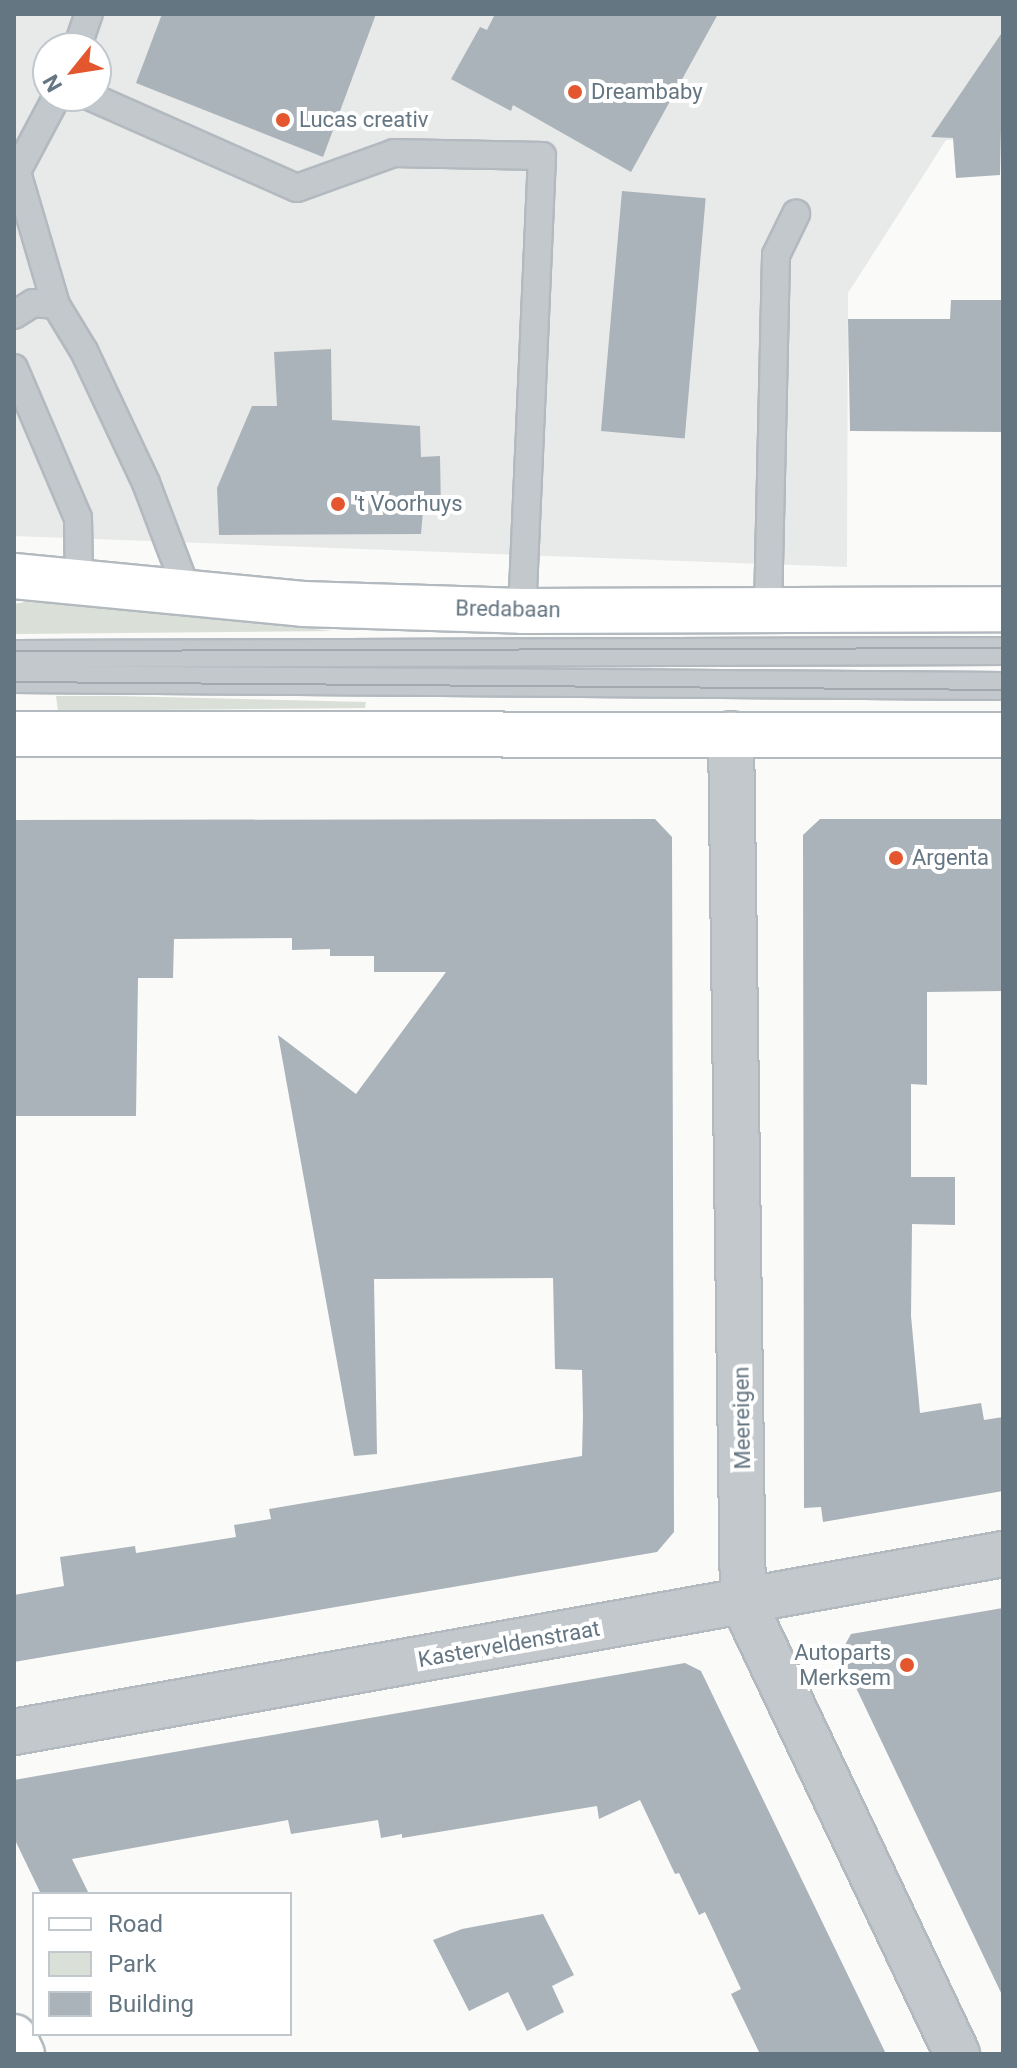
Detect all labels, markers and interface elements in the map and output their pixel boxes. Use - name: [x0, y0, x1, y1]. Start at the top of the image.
- north arrow: [32, 32, 112, 112]
- text: N: [38, 70, 67, 96]
- place label: Dreambaby: [591, 79, 703, 105]
- marker: Dreambaby: [566, 83, 584, 101]
- place label: Lucas creativ: [299, 107, 428, 133]
- marker: Lucas creativ: [274, 111, 292, 129]
- place label: 't Voorhuys: [354, 491, 463, 517]
- marker: 't Voorhuys: [329, 495, 347, 513]
- street label: Bredabaan: [455, 595, 561, 623]
- place label: Argenta: [912, 845, 989, 871]
- marker: Argenta: [887, 849, 905, 867]
- street label: Meereigen: [728, 1366, 756, 1470]
- street label: Kasterveldenstraat: [416, 1615, 602, 1673]
- place label: Autoparts Merksem: [794, 1639, 891, 1690]
- marker: Autoparts Merksem: [898, 1656, 916, 1674]
- legend: [32, 1892, 292, 2036]
- text: Road: [108, 1910, 163, 1938]
- text: Park: [108, 1950, 156, 1978]
- text: Building: [108, 1990, 194, 2018]

